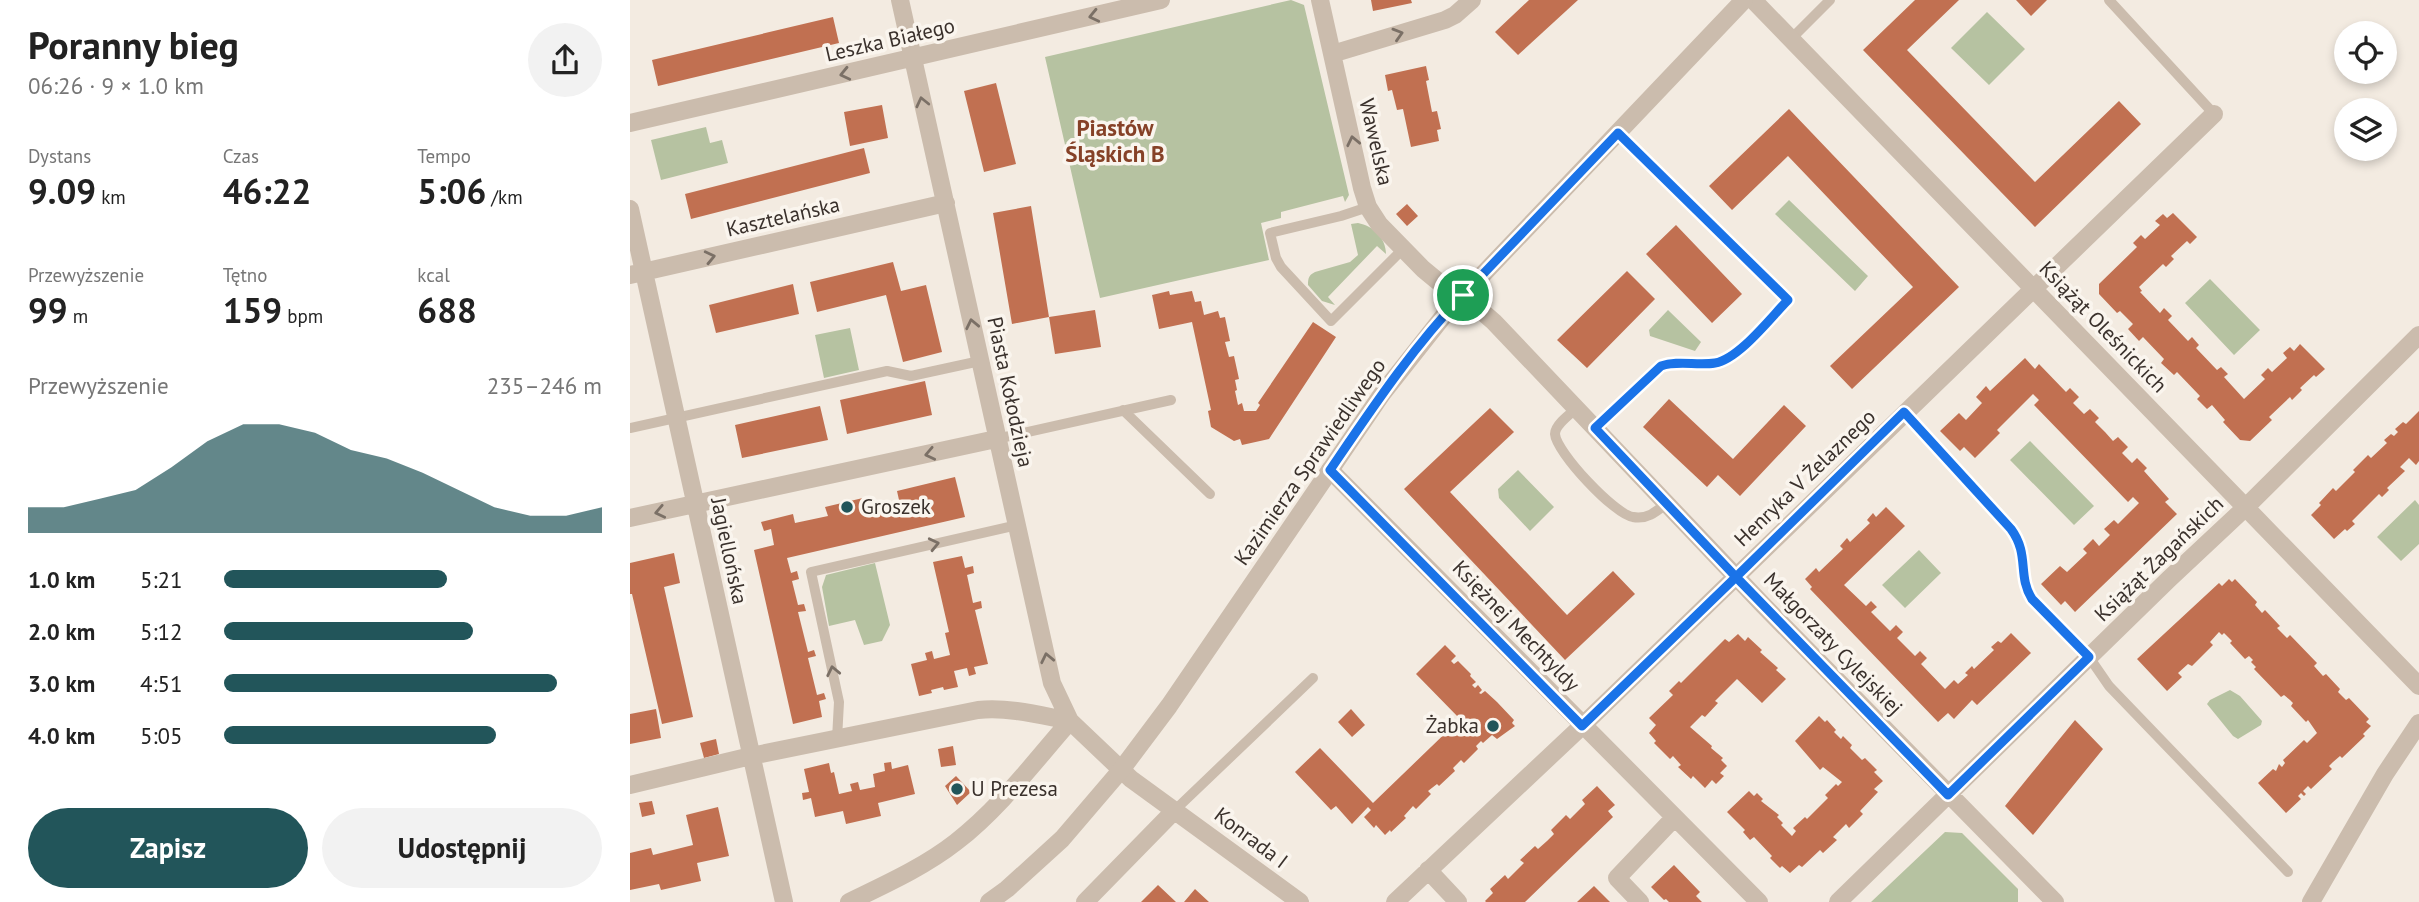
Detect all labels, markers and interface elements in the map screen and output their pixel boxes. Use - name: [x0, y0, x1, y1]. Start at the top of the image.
- one-way arrow: [1088, 7, 1100, 22]
- street label: Leszka Białego: [823, 12, 957, 68]
- text: Poranny bieg: [28, 20, 239, 69]
- map controls: [2334, 21, 2397, 161]
- button: locate: [2334, 21, 2397, 84]
- button: share: [528, 23, 602, 97]
- one-way arrow: [1391, 27, 1403, 42]
- one-way arrow: [839, 66, 851, 81]
- text: 06:26 · 9 × 1.0 km: [28, 71, 204, 100]
- street label: Wawelska: [1353, 96, 1400, 188]
- one-way arrow: [916, 97, 930, 109]
- button: layers: [2334, 98, 2397, 161]
- district label: Piastów Śląskich B: [1065, 113, 1165, 168]
- one-way arrow: [1346, 135, 1361, 147]
- text: Dystans: [28, 144, 91, 168]
- text: Czas: [223, 144, 259, 168]
- text: Tempo: [417, 144, 471, 168]
- text: 9.09: [28, 168, 96, 214]
- text: 46:22: [223, 168, 311, 214]
- text: 5:06: [417, 168, 486, 214]
- text: km: [96, 185, 126, 209]
- text: /km: [486, 185, 523, 209]
- street label: Kasztelańska: [723, 190, 842, 243]
- one-way arrow: [704, 250, 716, 265]
- street label: Książąt Oleśnickich: [2034, 255, 2173, 398]
- text: Przewyższenie: [28, 263, 144, 287]
- text: Tętno: [223, 263, 267, 287]
- text: kcal: [417, 263, 450, 287]
- pin: [1433, 265, 1493, 325]
- icon: arrive: [1444, 276, 1482, 314]
- text: 99: [28, 287, 68, 333]
- text: 159: [223, 287, 282, 333]
- text: 688: [417, 287, 477, 333]
- text: m: [68, 304, 88, 328]
- text: bpm: [282, 304, 323, 328]
- street label: Piasta Kołodzieja: [981, 314, 1040, 470]
- one-way arrow: [965, 318, 980, 330]
- street label: Kazimierza Sprawiedliwego: [1228, 353, 1391, 570]
- text: Przewyższenie: [28, 371, 169, 400]
- text: 235–246 m: [487, 371, 602, 400]
- street label: Henryka V Żelaznego: [1728, 403, 1881, 552]
- one-way arrow: [924, 445, 936, 460]
- street label: Książąt Żagańskich: [2088, 490, 2229, 627]
- place label: Groszek: [861, 493, 931, 520]
- street label: Jagiellońska: [705, 494, 754, 607]
- marker: Groszek: [839, 499, 855, 515]
- one-way arrow: [654, 504, 666, 519]
- one-way arrow: [928, 538, 940, 552]
- street label: Księżnej Mechtyldy: [1447, 554, 1586, 697]
- text: 1.0 km: [28, 565, 95, 594]
- text: 5:21: [140, 565, 183, 594]
- street label: Małgorzaty Cylejskiej: [1758, 566, 1909, 721]
- text: 2.0 km: [28, 617, 95, 646]
- text: 5:12: [140, 617, 183, 646]
- one-way arrow: [1040, 652, 1055, 664]
- one-way arrow: [826, 665, 841, 677]
- text: 3.0 km: [28, 669, 95, 698]
- text: 4:51: [140, 669, 183, 698]
- place label: Żabka: [1426, 712, 1479, 739]
- marker: Żabka: [1485, 718, 1501, 734]
- text: 4.0 km: [28, 721, 95, 750]
- text: 5:05: [140, 721, 183, 750]
- place label: U Prezesa: [971, 775, 1058, 802]
- marker: U Prezesa: [949, 781, 965, 797]
- street label: Konrada I: [1209, 801, 1294, 874]
- button: Zapisz: [28, 808, 308, 888]
- button: Udostępnij: [322, 808, 602, 888]

